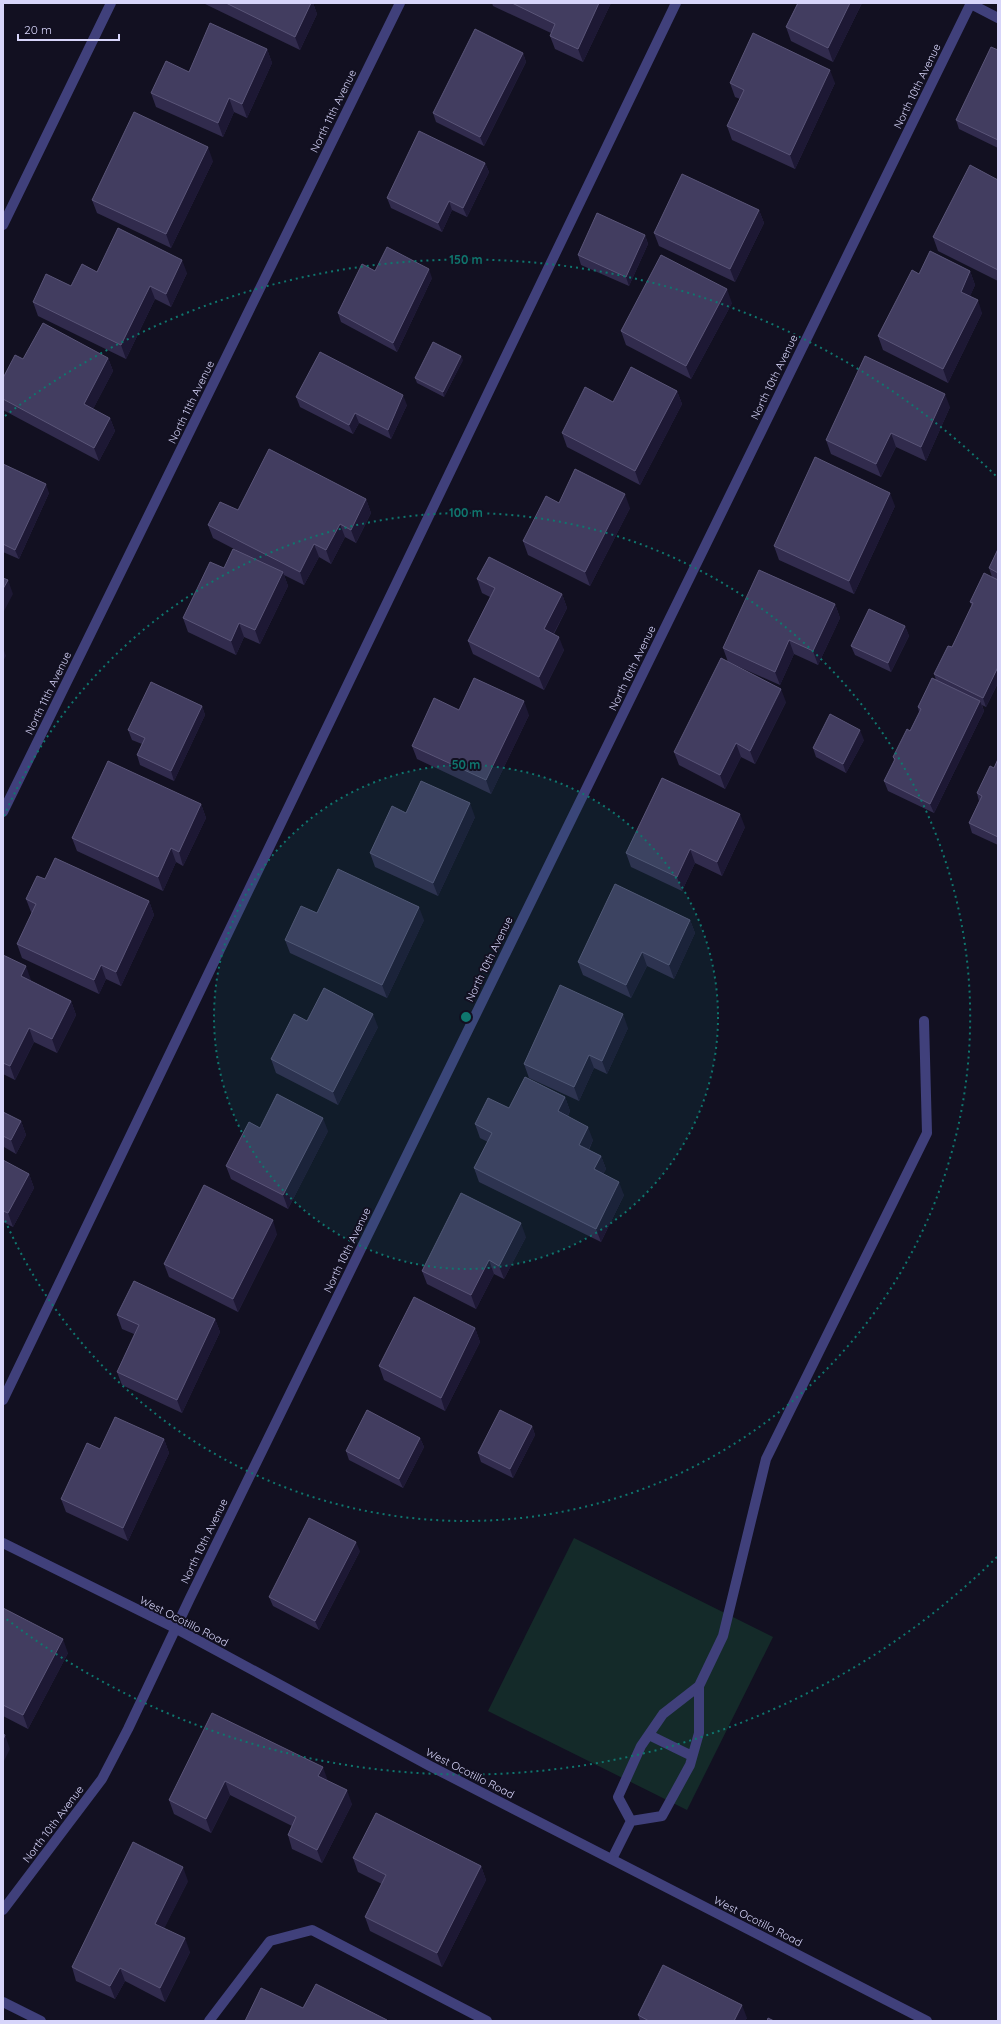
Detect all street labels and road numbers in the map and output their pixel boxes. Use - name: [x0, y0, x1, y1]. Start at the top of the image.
- street label: North 10th Avenue: [890, 41, 944, 131]
- street label: North 11th Avenue: [307, 67, 359, 155]
- street label: North 10th Avenue: [747, 332, 801, 422]
- street label: North 11th Avenue: [165, 358, 217, 446]
- street label: North 10th Avenue: [605, 623, 659, 713]
- street label: North 11th Avenue: [22, 649, 74, 737]
- street label: North 10th Avenue: [462, 914, 516, 1004]
- street label: North 10th Avenue: [320, 1205, 374, 1295]
- street label: North 10th Avenue: [177, 1496, 231, 1586]
- street label: West Ocotillo Road: [137, 1593, 231, 1649]
- street label: West Ocotillo Road: [423, 1745, 517, 1801]
- street label: North 10th Avenue: [19, 1783, 87, 1865]
- street label: West Ocotillo Road: [711, 1893, 805, 1949]

